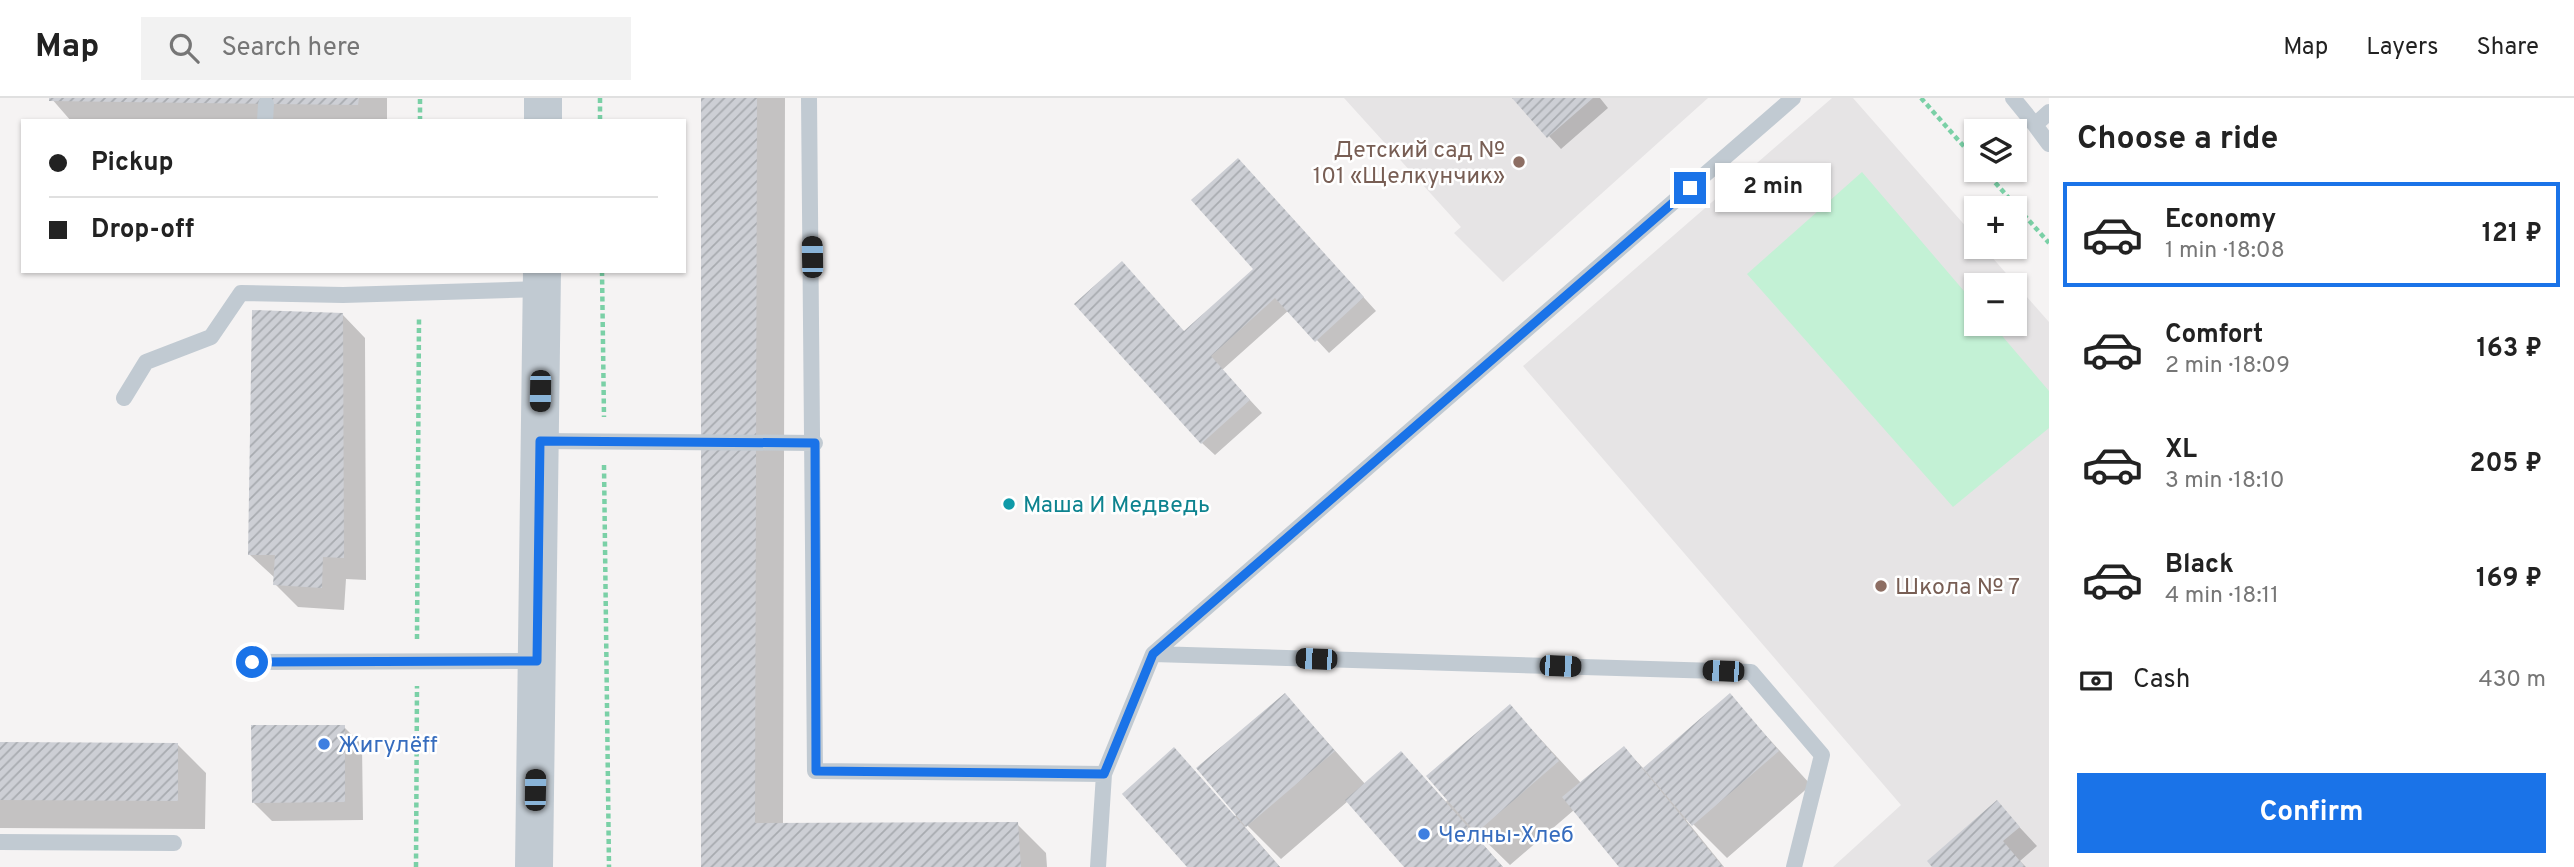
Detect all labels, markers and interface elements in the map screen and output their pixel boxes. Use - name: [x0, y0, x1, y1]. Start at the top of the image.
- search box: [141, 17, 631, 80]
- text: Map: [35, 27, 99, 69]
- icon: search: [165, 29, 203, 67]
- text: Search here: [221, 32, 360, 65]
- text: Map: [2283, 33, 2328, 63]
- text: Layers: [2366, 33, 2438, 63]
- text: Share: [2476, 33, 2539, 63]
- map controls: [1964, 119, 2027, 336]
- button: layers: [1964, 119, 2027, 182]
- text: Choose a ride: [2077, 120, 2278, 160]
- place label: Детский сад № 101 «Щелкунчик»: [1313, 137, 1505, 192]
- text: Pickup: [91, 147, 174, 180]
- marker: Детский сад № 101 «Щелкунчик»: [1511, 154, 1527, 170]
- callout: 2 min: [1714, 164, 1830, 212]
- route end: [1674, 172, 1706, 204]
- text: 2 min: [1743, 173, 1803, 202]
- button: +: [1964, 196, 2027, 259]
- icon: car: [2081, 203, 2144, 266]
- text: Economy: [2165, 204, 2276, 237]
- text: Drop-off: [91, 214, 194, 247]
- text: 121 ₽: [2482, 218, 2542, 251]
- car: [802, 236, 823, 278]
- text: 1 min · 18:08: [2165, 237, 2285, 266]
- button: −: [1964, 273, 2027, 336]
- icon: car: [2081, 318, 2144, 381]
- text: Comfort: [2165, 319, 2263, 352]
- text: 163 ₽: [2476, 333, 2542, 366]
- text: 2 min · 18:09: [2165, 352, 2290, 381]
- car: [530, 370, 551, 412]
- icon: car: [2081, 433, 2144, 496]
- text: XL: [2165, 434, 2197, 467]
- text: 205 ₽: [2470, 448, 2542, 481]
- text: 3 min · 18:10: [2165, 467, 2284, 496]
- place label: Маша И Медведь: [1023, 492, 1210, 521]
- marker: Маша И Медведь: [1001, 496, 1017, 512]
- icon: car: [2081, 548, 2144, 611]
- text: Black: [2165, 549, 2234, 582]
- text: 169 ₽: [2476, 563, 2542, 596]
- place label: Школа № 7: [1895, 574, 2020, 603]
- marker: Школа № 7: [1873, 578, 1889, 594]
- text: 4 min · 18:11: [2165, 582, 2279, 611]
- route start: [236, 646, 268, 678]
- car: [1295, 648, 1338, 670]
- car: [1539, 655, 1582, 677]
- car: [1702, 660, 1745, 682]
- icon: cash: [2077, 662, 2115, 700]
- text: Cash: [2133, 664, 2190, 697]
- text: 430 m: [2478, 666, 2546, 695]
- place label: Жигулёff: [338, 732, 438, 761]
- marker: Жигулёff: [316, 736, 332, 752]
- car: [525, 769, 546, 811]
- button: Confirm: [2077, 773, 2546, 853]
- place label: Челны-Хлеб: [1438, 822, 1574, 851]
- marker: Челны-Хлеб: [1416, 826, 1432, 842]

